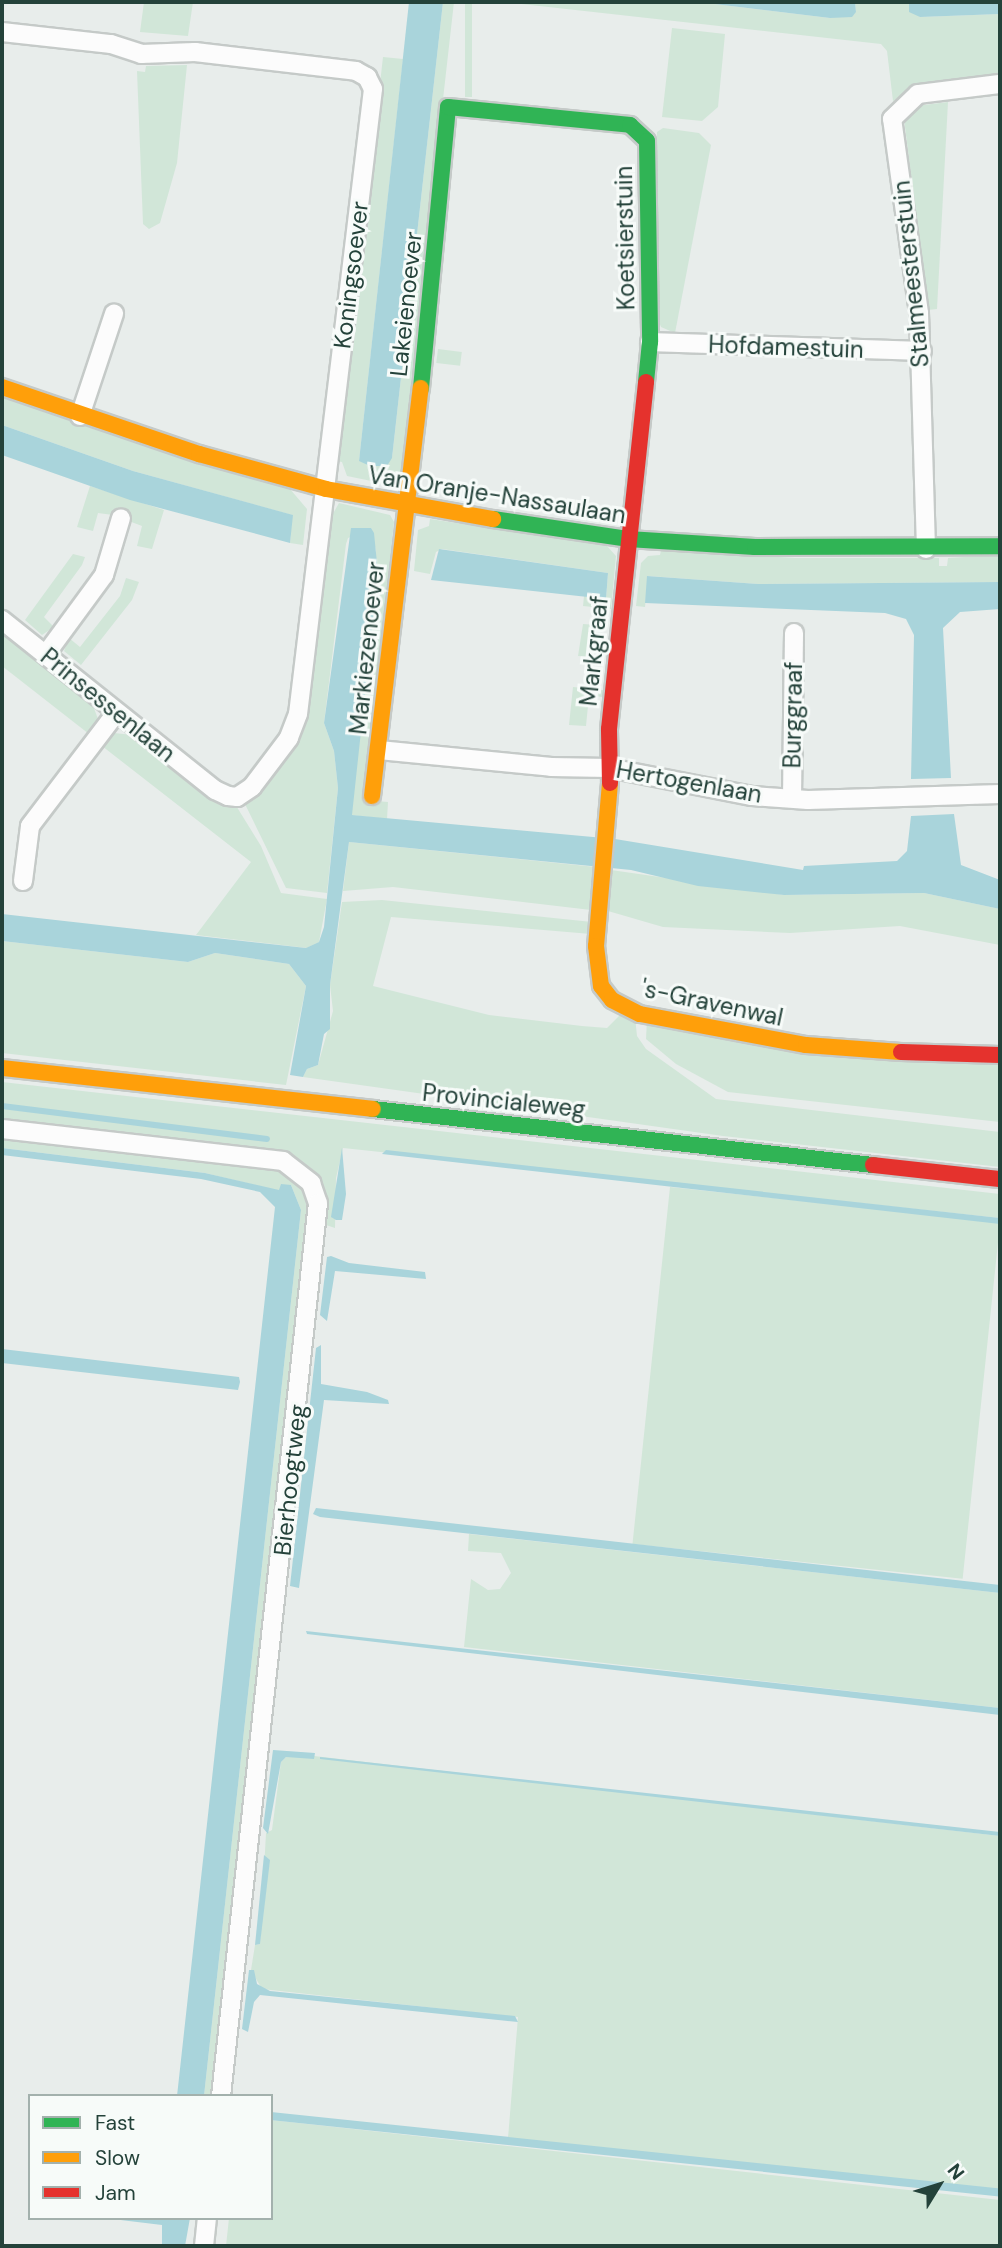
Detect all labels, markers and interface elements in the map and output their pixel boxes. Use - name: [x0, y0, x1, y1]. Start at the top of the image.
- street label: Koetsierstuin: [609, 165, 641, 311]
- street label: Stalmeesterstuin: [887, 179, 935, 369]
- street label: Koningsoever: [328, 200, 374, 350]
- street label: Lakeienoever: [384, 230, 428, 378]
- street label: Hofdamestuin: [708, 330, 864, 364]
- street label: Van Oranje-Nassaulaan: [366, 460, 628, 530]
- street label: Markiezenoever: [344, 560, 390, 736]
- street label: Markgraaf: [574, 594, 614, 708]
- street label: Prinsessenlaan: [35, 642, 181, 768]
- street label: Burggraaf: [778, 661, 808, 769]
- street label: Hertogenlaan: [614, 755, 764, 809]
- street label: 's-Gravenwal: [638, 974, 786, 1032]
- street label: Provincialeweg: [421, 1078, 587, 1124]
- street label: Bierhoogtweg: [268, 1403, 312, 1557]
- legend: [28, 2094, 273, 2220]
- text: Fast: [95, 2109, 135, 2137]
- text: Slow: [95, 2144, 140, 2172]
- north arrow: [904, 2150, 974, 2220]
- text: N: [942, 2159, 970, 2185]
- text: Jam: [95, 2179, 136, 2207]

